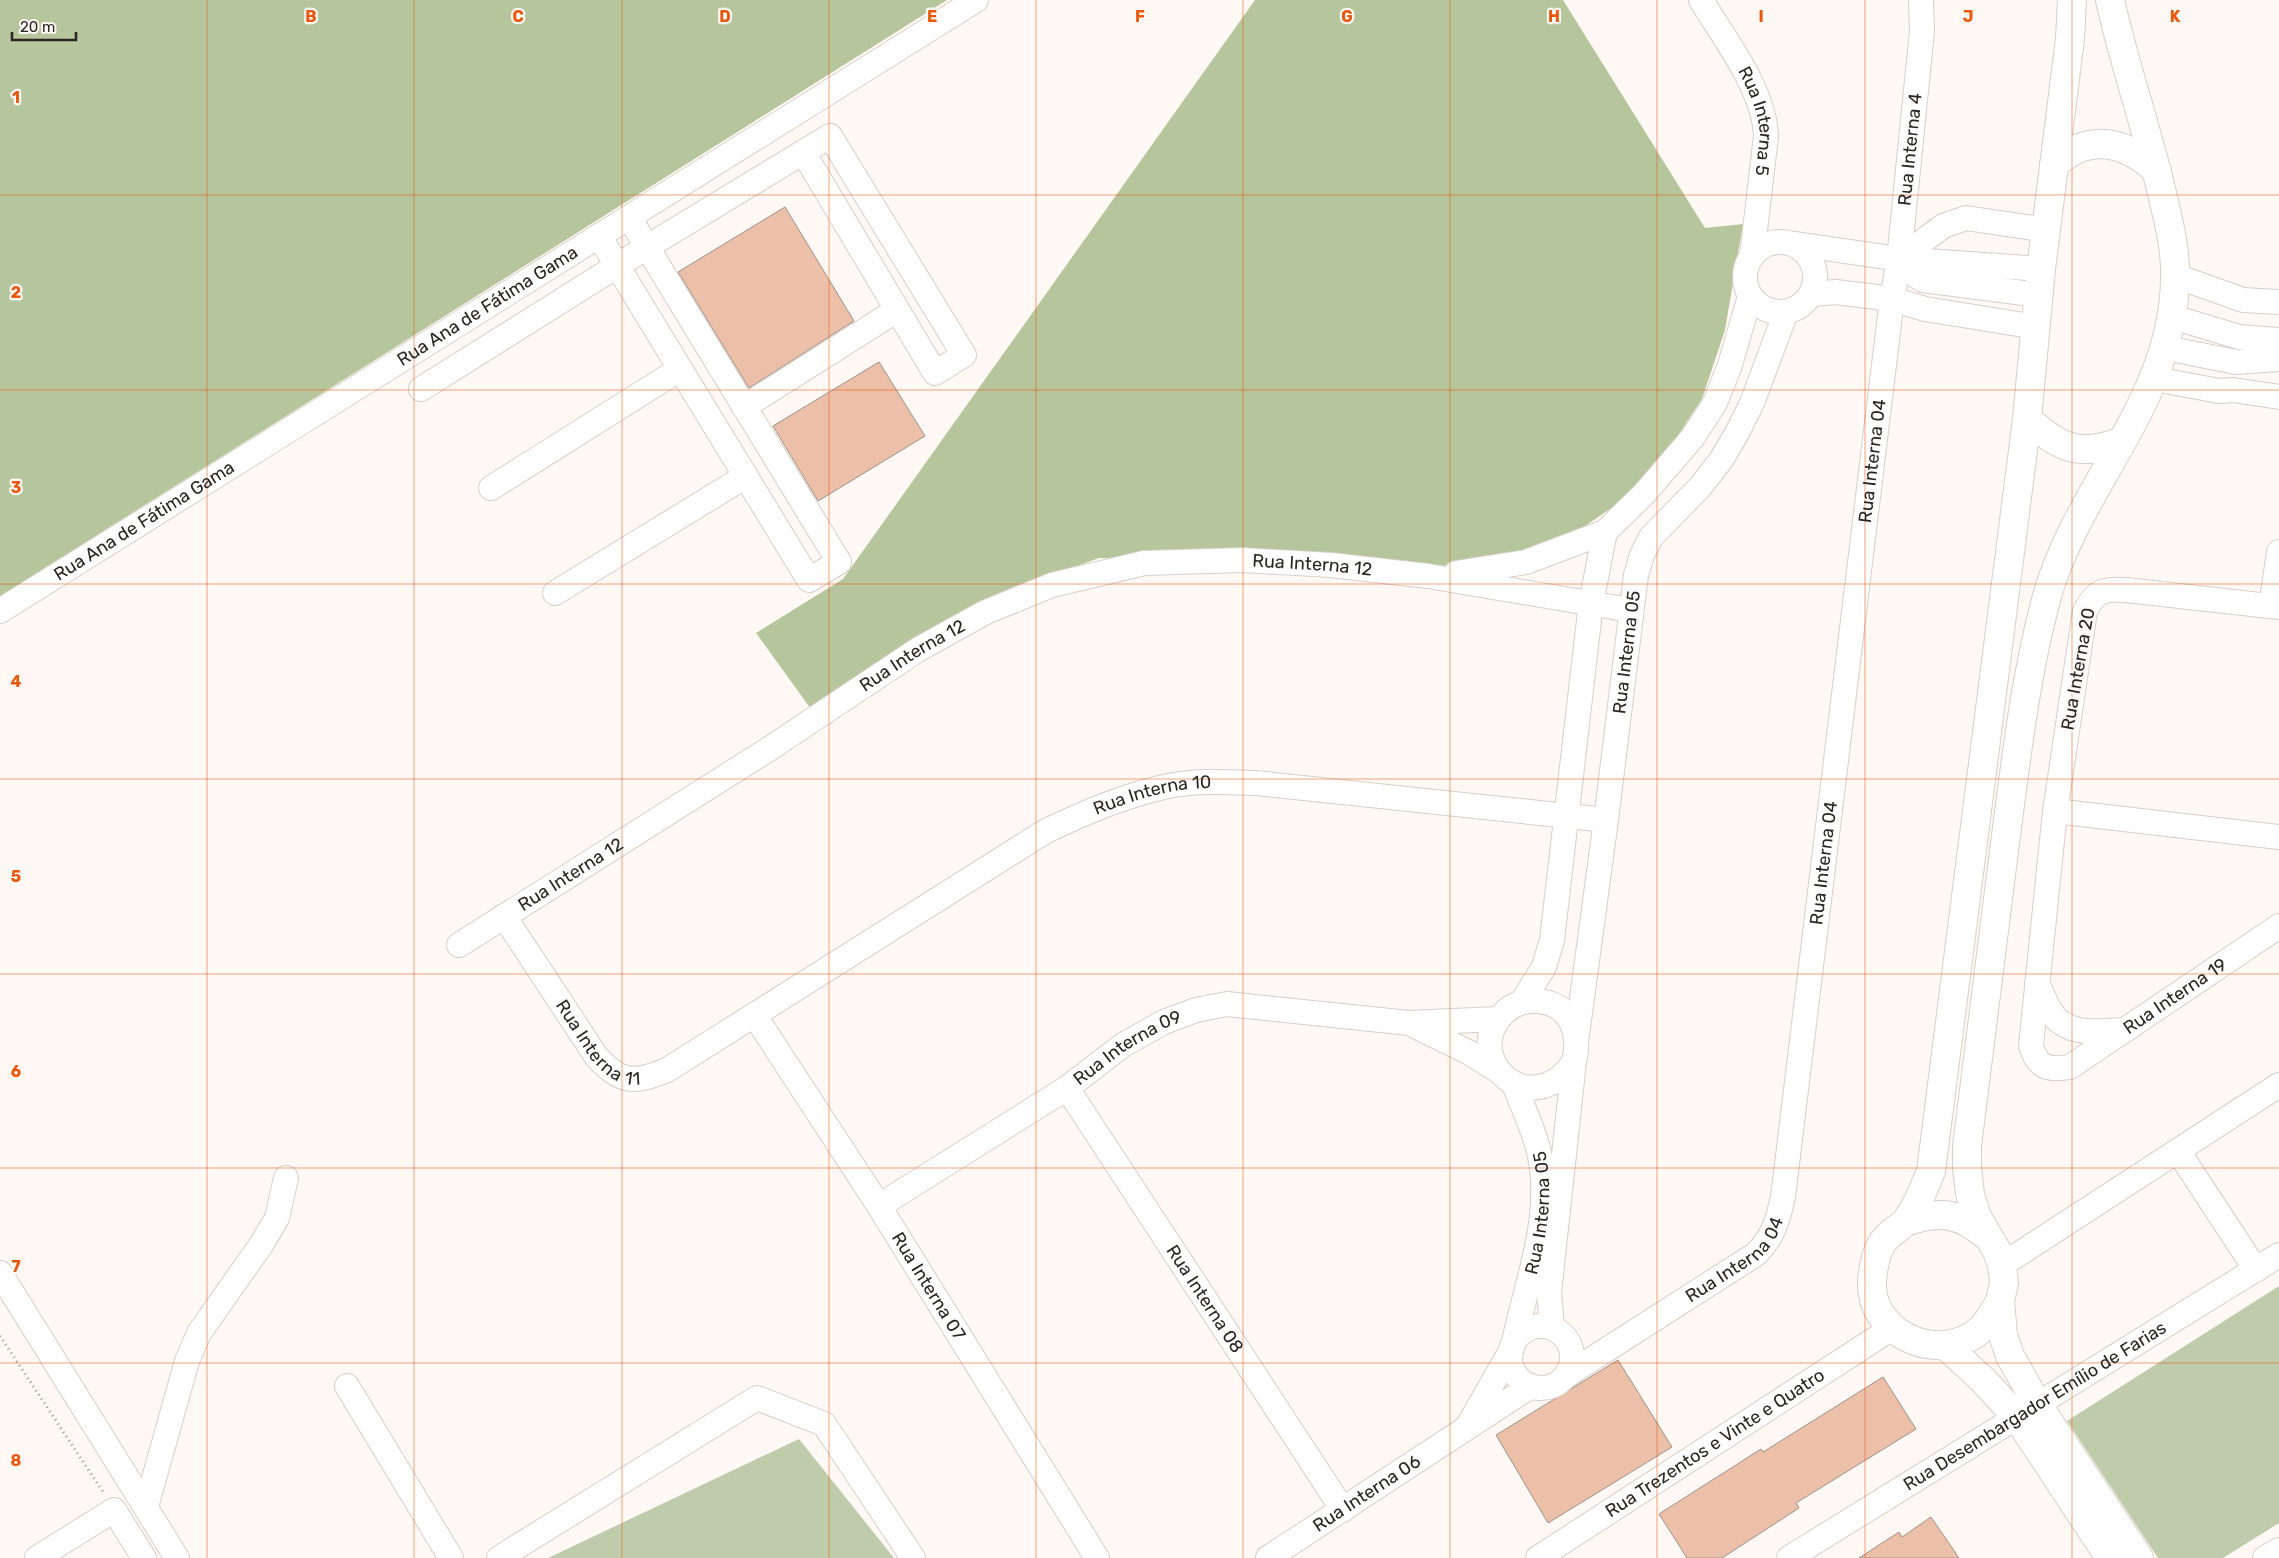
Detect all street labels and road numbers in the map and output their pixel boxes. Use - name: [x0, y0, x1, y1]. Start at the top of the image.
- street label: Rua Interna 5: [1733, 63, 1777, 177]
- street label: Rua Interna 4: [1893, 92, 1927, 207]
- street label: Rua Ana de Fátima Gama: [393, 241, 582, 371]
- street label: Rua Interna 04: [1854, 398, 1891, 524]
- street label: Rua Ana de Fátima Gama: [50, 456, 238, 586]
- street label: Rua Interna 12: [1252, 550, 1373, 581]
- street label: Rua Interna 05: [1608, 589, 1645, 715]
- street label: Rua Interna 20: [2056, 606, 2100, 732]
- street label: Rua Interna 12: [855, 615, 969, 697]
- street label: Rua Interna 10: [1090, 771, 1212, 820]
- street label: Rua Interna 04: [1805, 800, 1842, 926]
- street label: Rua Interna 12: [514, 833, 627, 916]
- street label: Rua Interna 19: [2119, 953, 2231, 1039]
- street label: Rua Interna 11: [551, 995, 641, 1090]
- street label: Rua Interna 09: [1069, 1006, 1184, 1090]
- street label: Rua Interna 05: [1520, 1149, 1554, 1277]
- street label: Rua Interna 04: [1681, 1214, 1788, 1307]
- street label: Rua Interna 07: [887, 1228, 970, 1344]
- street label: Rua Interna 08: [1162, 1241, 1248, 1357]
- street label: Rua Desembargador Emílio de Farias: [1899, 1316, 2170, 1496]
- street label: Rua Trezentos e Vinte e Quatro: [1601, 1364, 1829, 1522]
- street label: Rua Interna 06: [1309, 1450, 1425, 1537]

